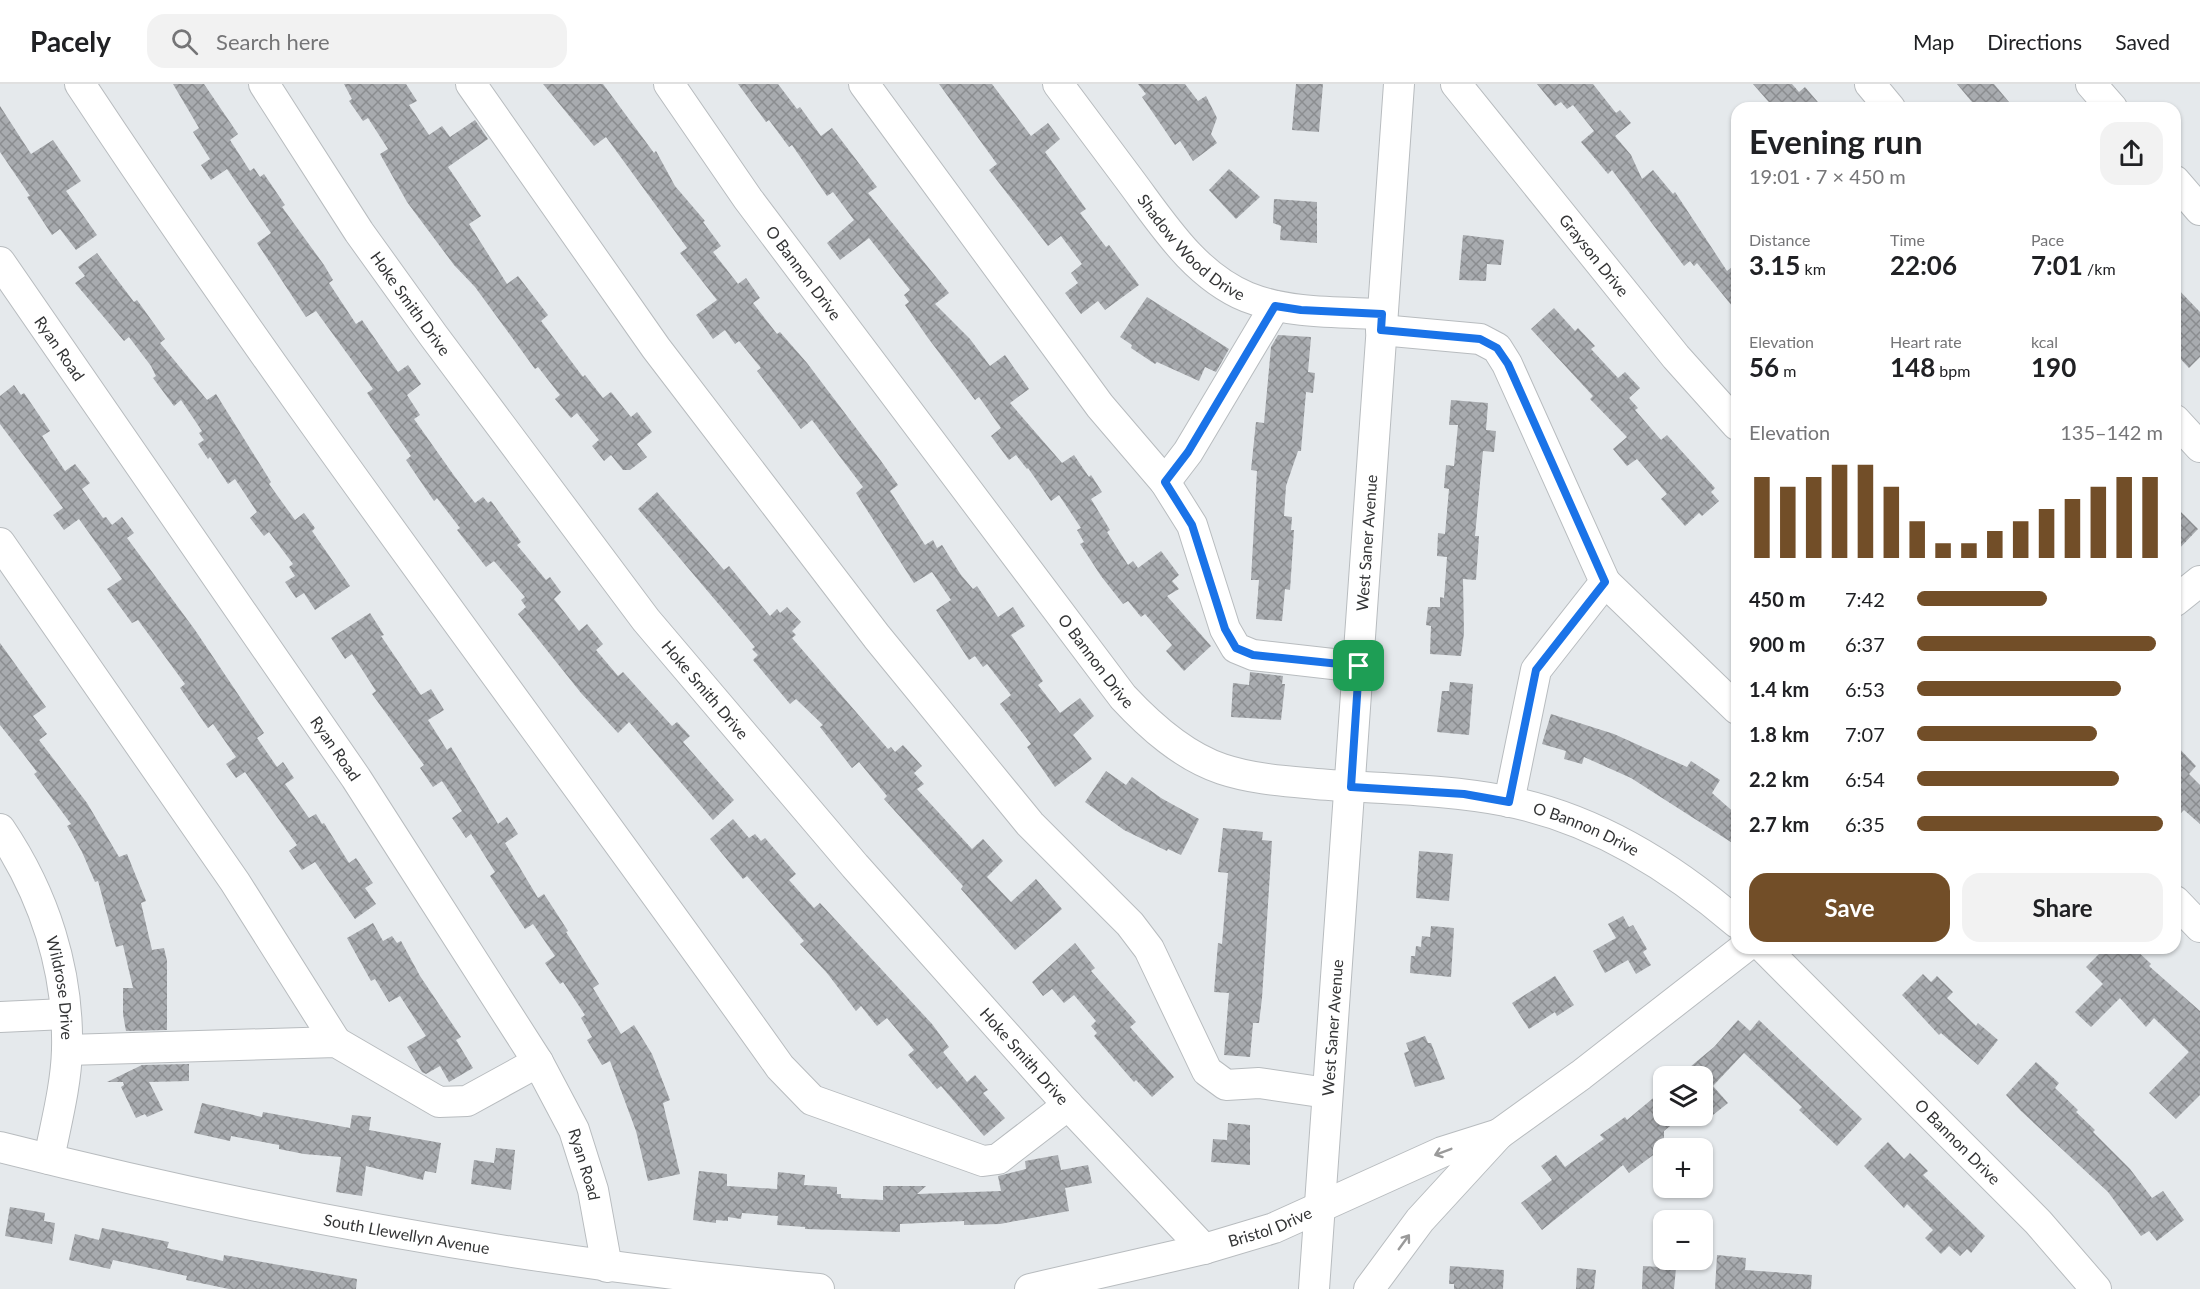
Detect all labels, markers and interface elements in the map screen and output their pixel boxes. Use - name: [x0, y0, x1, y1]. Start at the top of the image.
- search box: [147, 14, 567, 68]
- text: Pacely: [30, 24, 111, 58]
- icon: search: [168, 25, 201, 58]
- text: Search here: [216, 28, 330, 55]
- text: Map: [1913, 29, 1954, 54]
- text: Directions: [1987, 29, 2082, 54]
- text: Saved: [2115, 29, 2170, 54]
- text: Evening run: [1749, 121, 1923, 161]
- button: share: [2100, 122, 2163, 185]
- text: 19:01 · 7 × 450 m: [1749, 164, 1906, 188]
- street label: Shadow Wood Drive: [1134, 190, 1248, 304]
- street label: Grayson Drive: [1556, 210, 1633, 300]
- street label: O Bannon Drive: [762, 222, 846, 324]
- text: Distance: [1749, 230, 1810, 249]
- text: Time: [1890, 230, 1925, 249]
- text: Pace: [2031, 230, 2064, 249]
- street label: Hoke Smith Drive: [367, 247, 455, 359]
- text: 3.15: [1749, 249, 1800, 281]
- text: 22:06: [1890, 249, 1957, 281]
- text: 7:01: [2031, 249, 2083, 281]
- text: km: [1800, 259, 1826, 278]
- text: /km: [2083, 259, 2116, 278]
- street label: Ryan Road: [31, 312, 89, 384]
- text: Elevation: [1749, 332, 1814, 351]
- text: Heart rate: [1890, 332, 1962, 351]
- text: kcal: [2031, 332, 2058, 351]
- text: 56: [1749, 351, 1779, 383]
- text: 148: [1890, 351, 1935, 383]
- text: 190: [2031, 351, 2076, 383]
- text: m: [1779, 361, 1796, 380]
- text: bpm: [1935, 361, 1970, 380]
- text: Elevation: [1749, 420, 1830, 444]
- text: 135–142 m: [2060, 420, 2163, 444]
- street label: West Saner Avenue: [1352, 474, 1380, 612]
- text: 450 m: [1749, 587, 1805, 611]
- text: 7:42: [1845, 587, 1885, 611]
- street label: O Bannon Drive: [1055, 610, 1138, 712]
- text: 900 m: [1749, 632, 1805, 656]
- text: 6:37: [1845, 632, 1885, 656]
- street label: Hoke Smith Drive: [658, 636, 753, 743]
- pin: [1333, 640, 1384, 691]
- icon: arrive: [1342, 649, 1375, 682]
- text: 1.4 km: [1749, 677, 1809, 701]
- text: 6:53: [1845, 677, 1885, 701]
- street label: Ryan Road: [307, 712, 365, 784]
- text: 1.8 km: [1749, 722, 1809, 746]
- text: 7:07: [1845, 722, 1885, 746]
- text: 2.2 km: [1749, 767, 1809, 791]
- text: 6:54: [1845, 767, 1885, 791]
- street label: O Bannon Drive: [1531, 798, 1643, 859]
- text: 2.7 km: [1749, 812, 1809, 836]
- text: 6:35: [1845, 812, 1885, 836]
- button: Save: [1749, 873, 1950, 942]
- button: Share: [1962, 873, 2163, 942]
- street label: Wildrose Drive: [43, 933, 77, 1040]
- street label: West Saner Avenue: [1318, 959, 1346, 1097]
- street label: Hoke Smith Drive: [977, 1003, 1073, 1108]
- map controls: [1653, 1066, 1713, 1270]
- button: layers: [1653, 1066, 1713, 1126]
- street label: O Bannon Drive: [1911, 1095, 2005, 1188]
- street label: Ryan Road: [565, 1126, 605, 1202]
- button: +: [1653, 1138, 1713, 1198]
- one-way arrow: [1434, 1147, 1453, 1158]
- street label: Bristol Drive: [1226, 1202, 1314, 1250]
- street label: South Llewellyn Avenue: [322, 1210, 491, 1257]
- button: −: [1653, 1210, 1713, 1270]
- one-way arrow: [1398, 1234, 1410, 1250]

